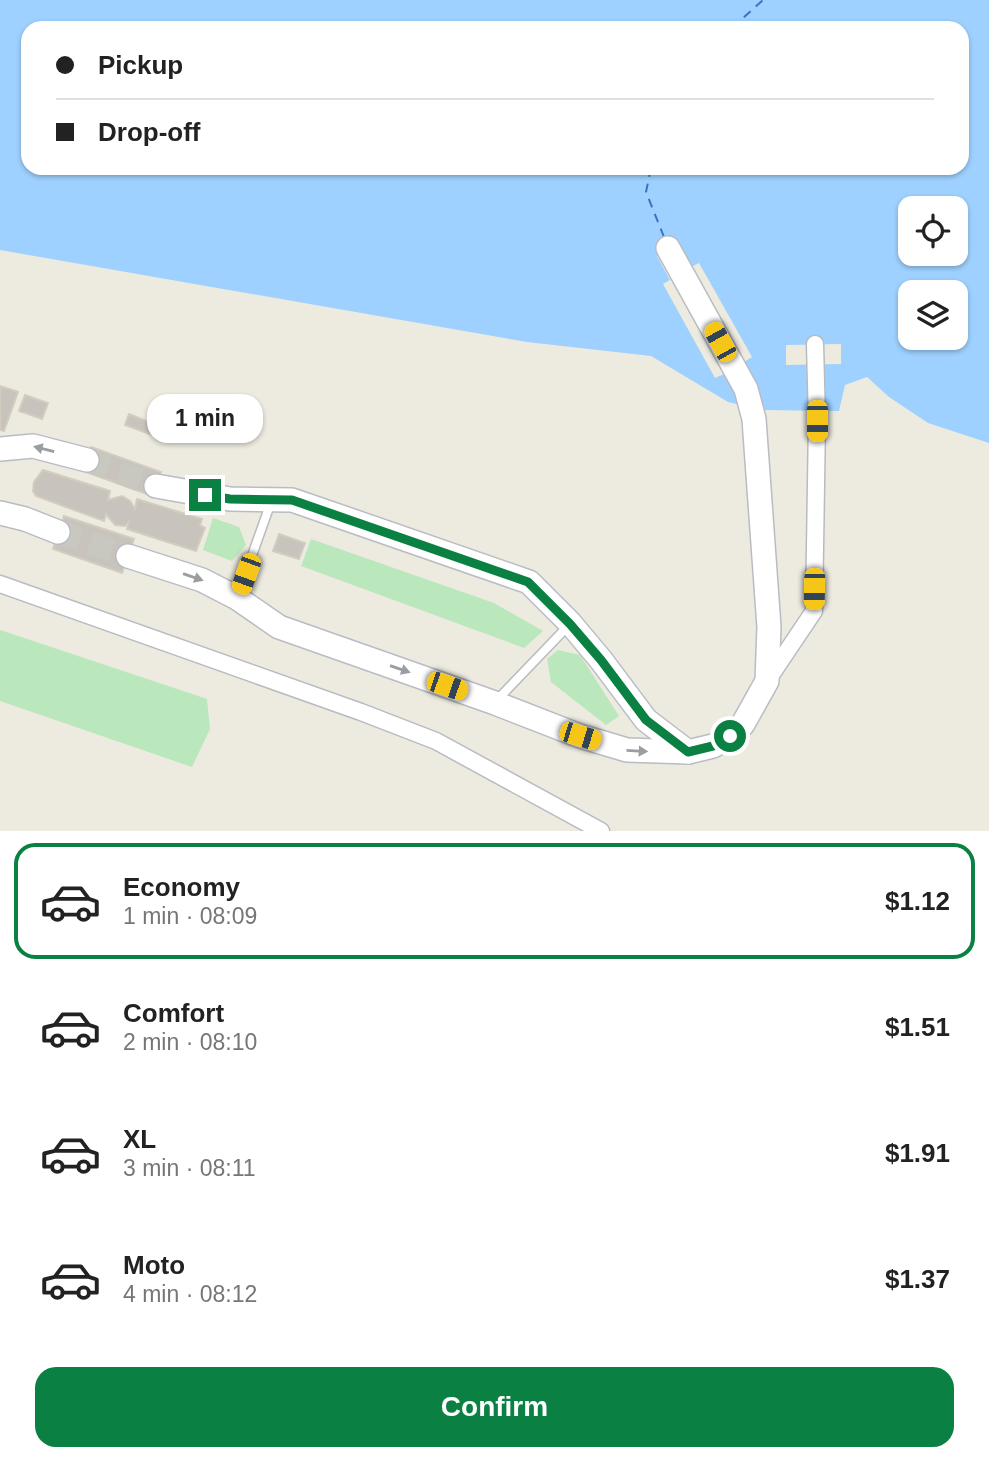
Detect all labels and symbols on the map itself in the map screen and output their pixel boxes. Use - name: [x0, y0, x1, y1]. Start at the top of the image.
- car: [701, 319, 740, 365]
- callout: 1 min: [147, 393, 263, 442]
- car: [807, 400, 828, 442]
- one-way arrow: [33, 443, 55, 454]
- route end: [189, 479, 221, 511]
- car: [229, 551, 264, 597]
- car: [804, 568, 825, 610]
- one-way arrow: [182, 572, 203, 583]
- one-way arrow: [389, 664, 410, 675]
- car: [424, 669, 471, 703]
- car: [557, 720, 604, 752]
- route start: [714, 720, 746, 752]
- one-way arrow: [627, 745, 649, 756]

